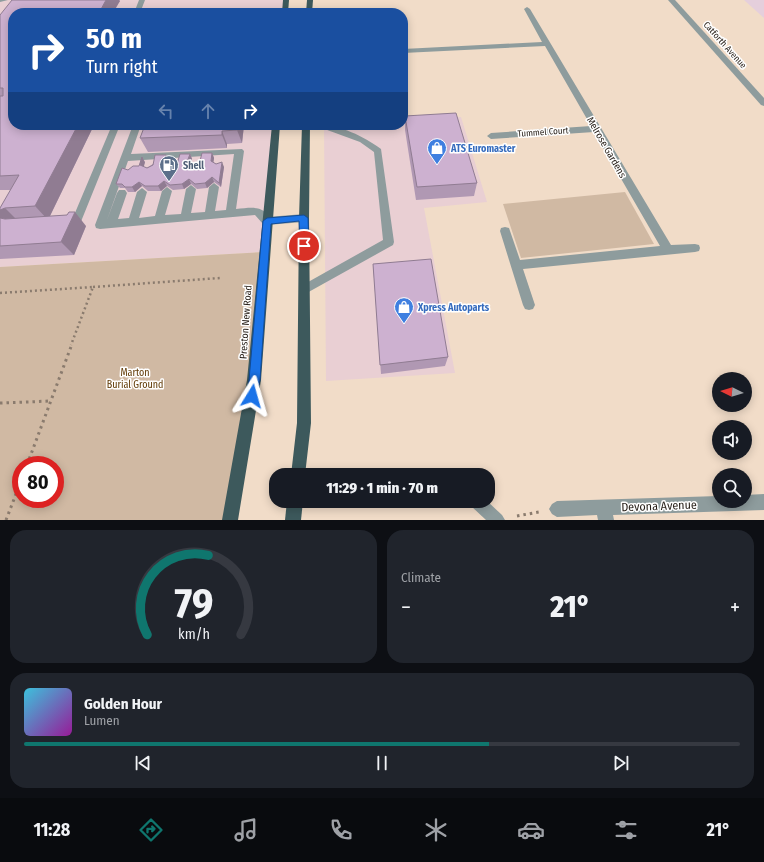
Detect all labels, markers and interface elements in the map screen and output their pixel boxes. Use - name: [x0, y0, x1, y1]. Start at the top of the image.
- street label: Catforth Avenue: [701, 20, 749, 71]
- text: 50 m: [86, 22, 142, 55]
- icon: right: [20, 24, 72, 76]
- text: Turn right: [86, 56, 158, 78]
- icon: left: [155, 100, 177, 122]
- icon: ahead: [197, 100, 219, 122]
- icon: right: [239, 100, 261, 122]
- street label: Melrose Gardens: [584, 115, 628, 180]
- street label: Tummel Court: [517, 125, 569, 139]
- shop icon: ATS Euromaster: [426, 137, 448, 165]
- place label: ATS Euromaster: [450, 143, 516, 155]
- fuel station icon: Shell: [158, 154, 180, 182]
- place label: Shell: [183, 160, 204, 172]
- pin: [287, 229, 321, 263]
- icon: arrive: [293, 235, 315, 257]
- street label: Preston New Road: [237, 285, 255, 359]
- shop icon: Xpress Autoparts: [393, 296, 415, 324]
- place label: Xpress Autoparts: [417, 302, 490, 314]
- park label: Marton Burial Ground: [107, 367, 163, 391]
- north arrow: [712, 372, 752, 412]
- map controls: [712, 372, 752, 508]
- position arrow: [231, 375, 273, 417]
- button: sound: [712, 420, 752, 460]
- speed limit sign: 80: [12, 456, 64, 508]
- button: search: [712, 468, 752, 508]
- text: 11:29 · 1 min · 70 m: [326, 479, 438, 497]
- street label: Devona Avenue: [621, 498, 697, 514]
- text: Climate: [401, 570, 441, 585]
- text: 79: [174, 578, 213, 628]
- text: 21°: [550, 589, 591, 625]
- text: −: [401, 594, 411, 621]
- text: +: [730, 594, 740, 621]
- text: km/h: [178, 625, 209, 642]
- text: Golden Hour: [84, 695, 162, 713]
- text: Lumen: [84, 713, 120, 728]
- icon: previous: [132, 752, 154, 774]
- icon: pause: [371, 752, 393, 774]
- icon: next: [610, 752, 632, 774]
- icon: directions: [137, 816, 165, 844]
- icon: music: [232, 816, 260, 844]
- icon: phone: [327, 816, 355, 844]
- icon: climate: [422, 816, 450, 844]
- icon: car: [517, 816, 545, 844]
- icon: filters: [612, 816, 640, 844]
- text: 11:28: [33, 819, 70, 841]
- text: 21°: [706, 819, 731, 841]

